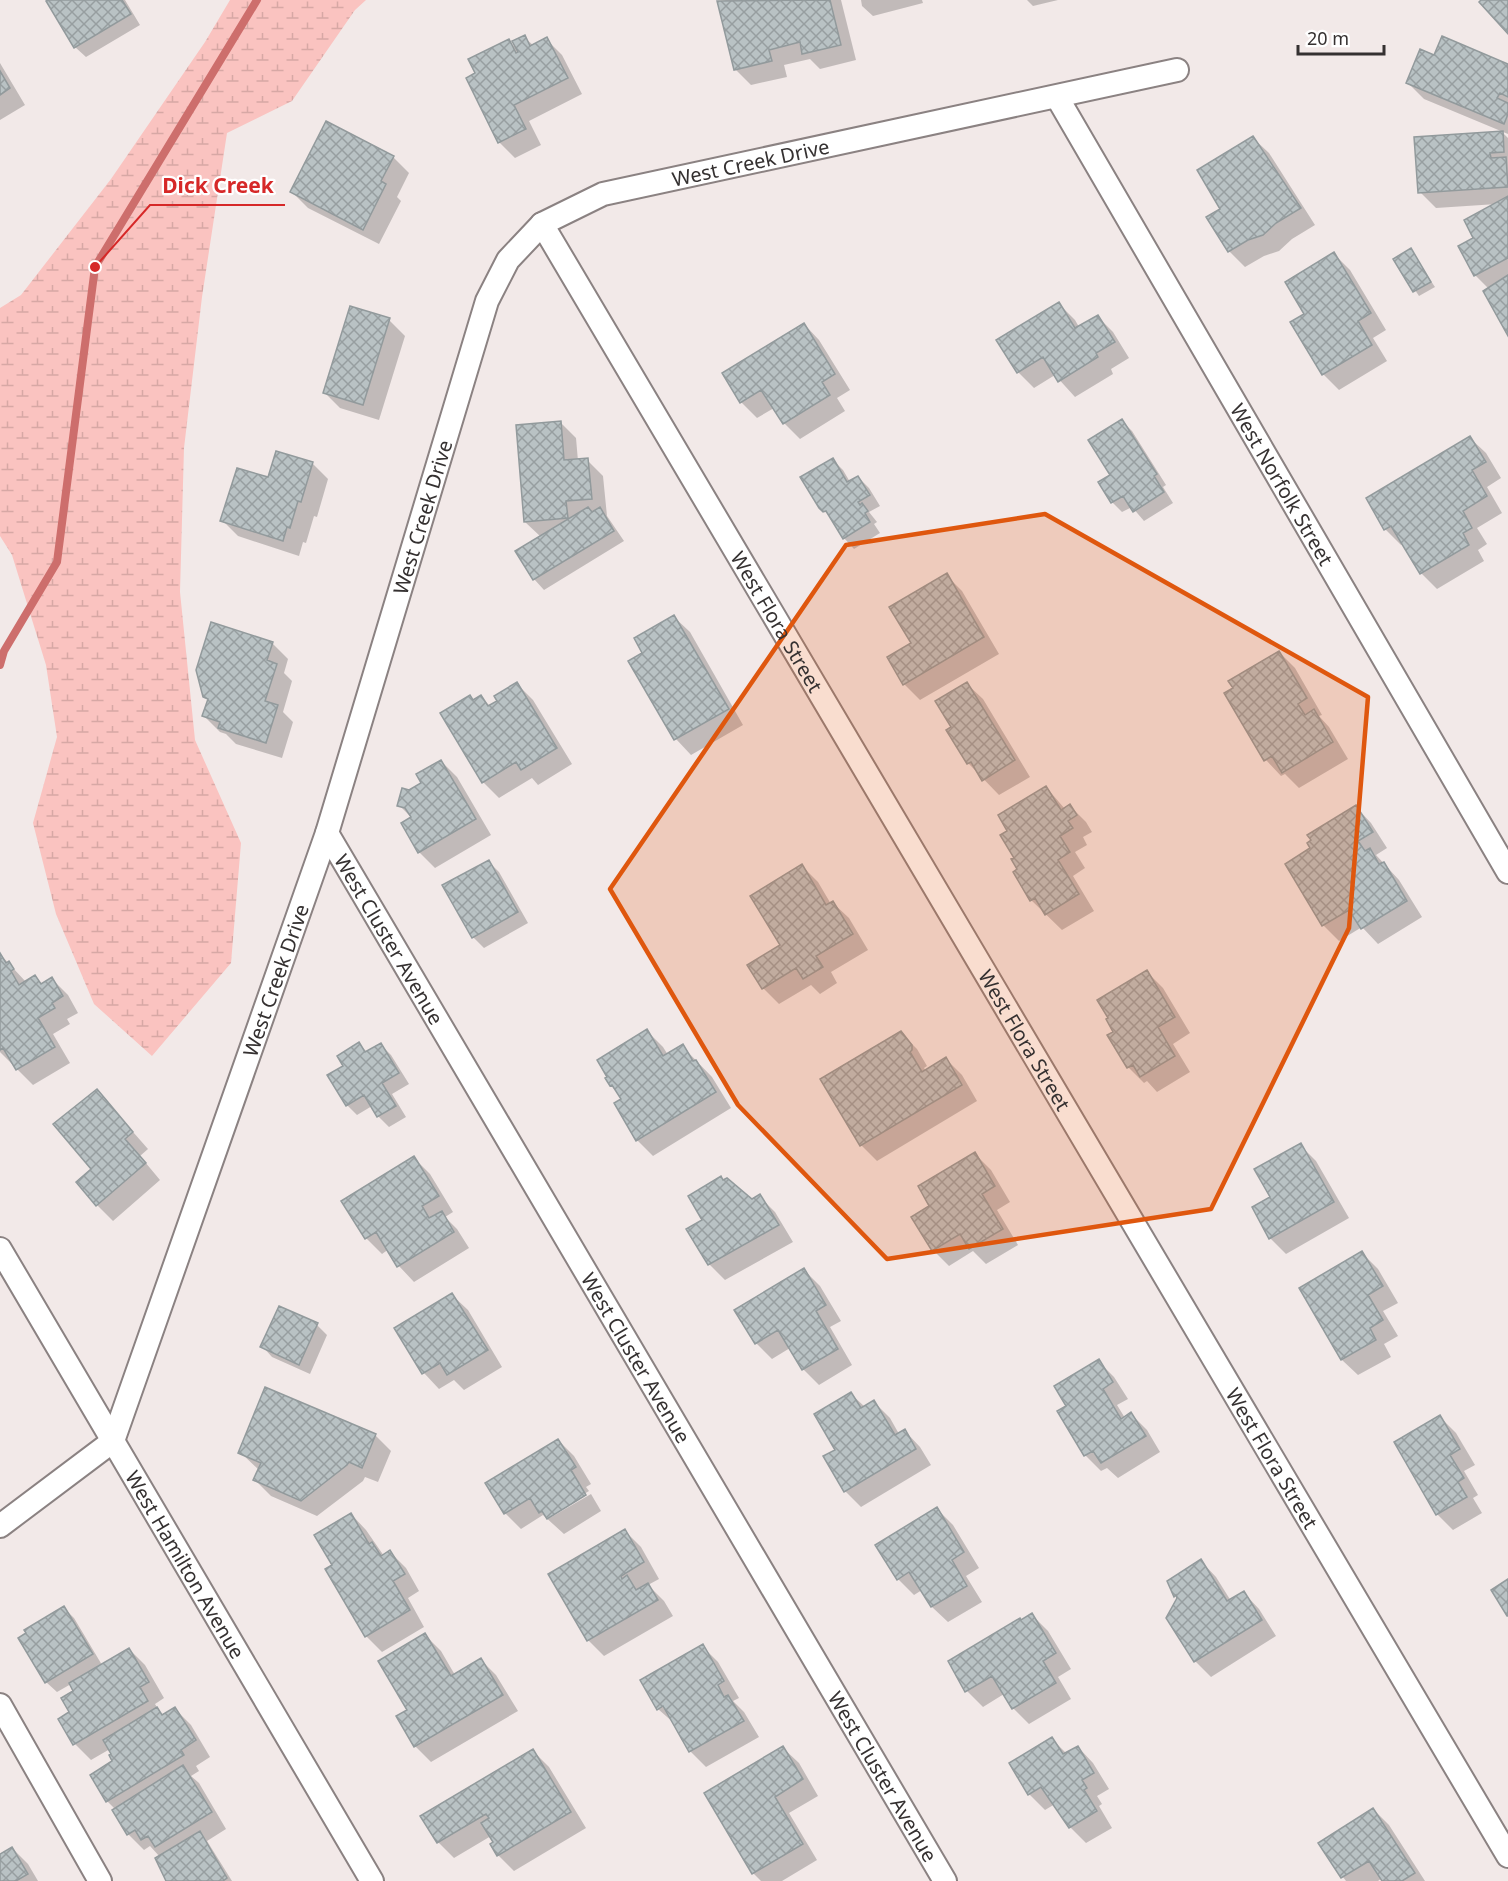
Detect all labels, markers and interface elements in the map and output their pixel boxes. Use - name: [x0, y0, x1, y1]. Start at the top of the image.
- scale bar: [1298, 18, 1384, 56]
- text: 20 m: [1307, 26, 1349, 50]
- street label: West Creek Drive: [669, 132, 832, 192]
- callout: Dick Creek: [150, 166, 285, 205]
- text: Dick Creek: [162, 171, 275, 199]
- street label: West Norfolk Street: [1225, 398, 1340, 570]
- street label: West Creek Drive: [386, 436, 458, 597]
- street label: West Flora Street: [725, 546, 830, 697]
- street label: West Cluster Avenue: [329, 849, 450, 1029]
- street label: West Creek Drive: [236, 900, 315, 1060]
- street label: West Flora Street: [973, 964, 1077, 1115]
- street label: West Cluster Avenue: [576, 1267, 697, 1448]
- street label: West Flora Street: [1220, 1383, 1325, 1533]
- street label: West Hamilton Avenue: [120, 1465, 252, 1663]
- street label: West Cluster Avenue: [822, 1686, 944, 1866]

